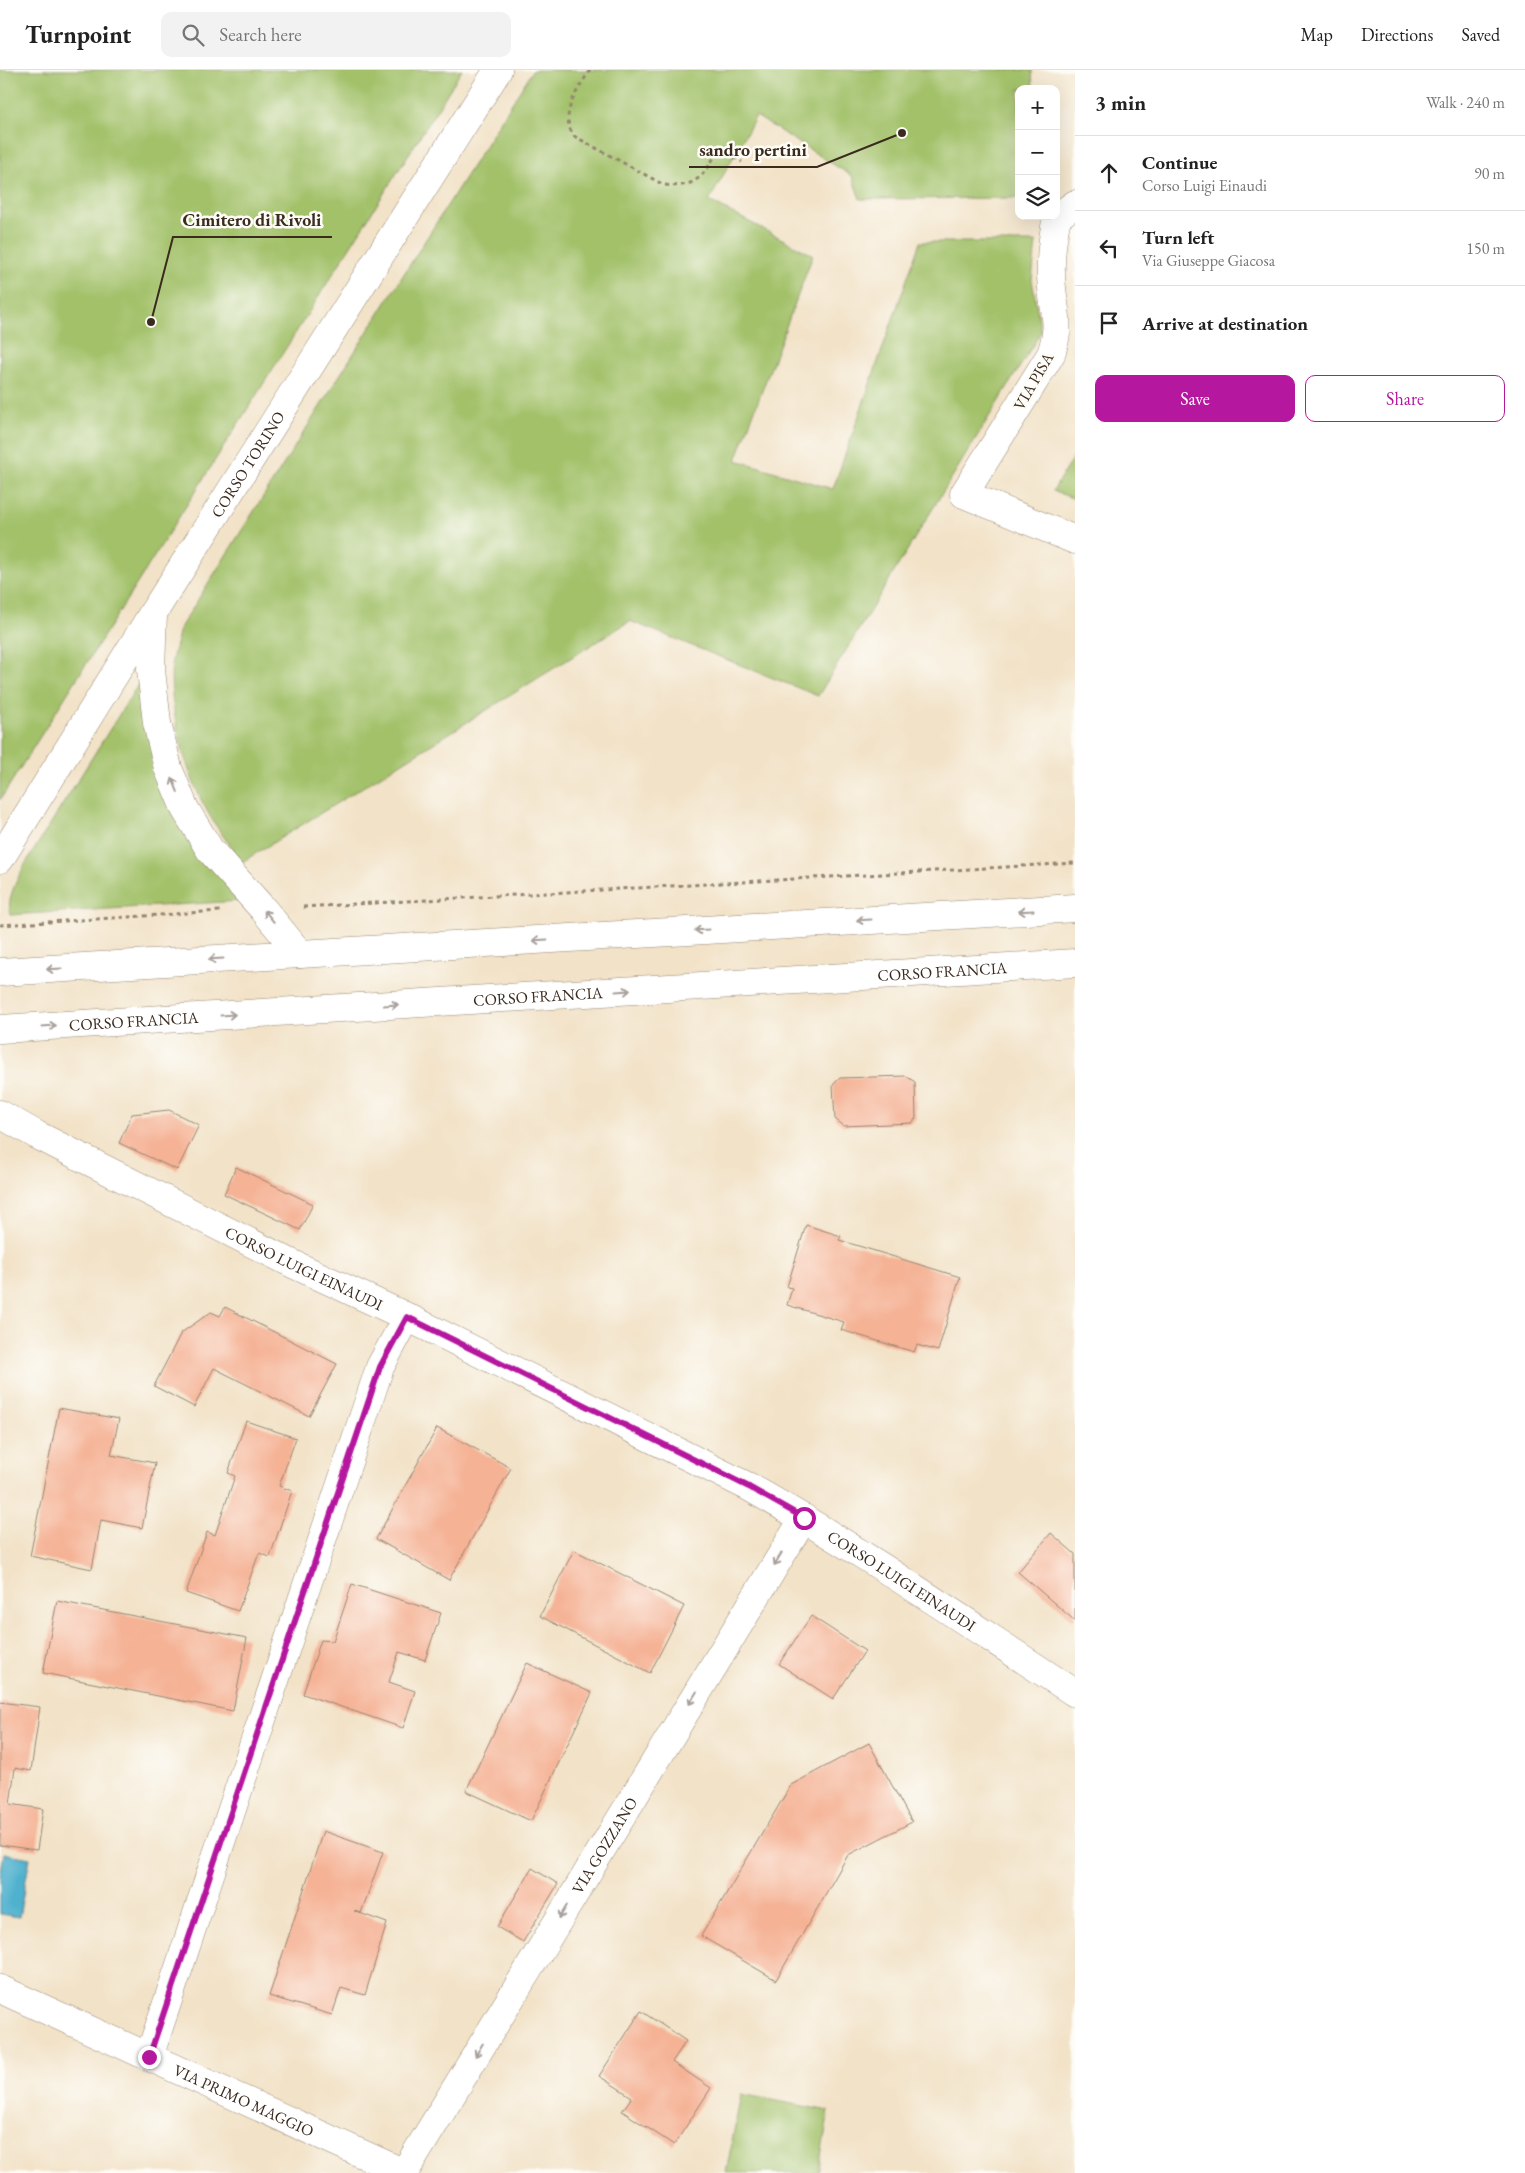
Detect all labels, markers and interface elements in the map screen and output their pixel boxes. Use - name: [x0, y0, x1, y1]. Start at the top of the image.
- search box: [161, 12, 511, 57]
- text: Turnpoint: [25, 19, 131, 50]
- icon: search: [179, 21, 207, 49]
- text: Search here: [219, 22, 302, 47]
- text: Map: [1301, 23, 1333, 46]
- text: Directions: [1361, 23, 1433, 46]
- text: Saved: [1461, 23, 1500, 46]
- map controls: [1015, 85, 1060, 220]
- button: +: [1015, 85, 1060, 130]
- text: 3 min: [1095, 89, 1146, 116]
- text: Walk · 240 m: [1426, 92, 1505, 113]
- button: −: [1015, 130, 1060, 175]
- callout: sandro pertini: [689, 134, 817, 167]
- text: sandro pertini: [699, 138, 807, 161]
- text: Continue: [1142, 150, 1217, 175]
- icon: ahead: [1095, 159, 1123, 187]
- text: 90 m: [1474, 163, 1505, 184]
- button: layers: [1015, 175, 1060, 220]
- text: Corso Luigi Einaudi: [1142, 175, 1267, 196]
- callout: Cimitero di Rivoli: [173, 204, 332, 237]
- text: Cimitero di Rivoli: [183, 208, 322, 231]
- text: Turn left: [1142, 225, 1214, 250]
- icon: left: [1095, 234, 1123, 262]
- text: 150 m: [1466, 238, 1505, 259]
- text: Via Giuseppe Giacosa: [1142, 250, 1275, 271]
- icon: arrive: [1095, 309, 1123, 337]
- text: Arrive at destination: [1142, 311, 1308, 336]
- street label: VIA PISA: [1009, 348, 1059, 414]
- button: Save: [1095, 375, 1295, 422]
- button: Share: [1305, 375, 1505, 422]
- street label: CORSO TORINO: [206, 407, 290, 522]
- one-way arrow: [170, 778, 180, 793]
- one-way arrow: [1019, 906, 1035, 915]
- one-way arrow: [263, 910, 274, 923]
- one-way arrow: [856, 916, 872, 925]
- one-way arrow: [694, 925, 710, 935]
- one-way arrow: [532, 935, 548, 944]
- one-way arrow: [208, 954, 224, 964]
- street label: CORSO FRANCIA: [877, 957, 1009, 986]
- one-way arrow: [46, 964, 62, 973]
- street label: CORSO FRANCIA: [473, 982, 604, 1011]
- one-way arrow: [614, 986, 630, 995]
- one-way arrow: [382, 1000, 398, 1009]
- street label: CORSO FRANCIA: [68, 1007, 200, 1036]
- one-way arrow: [220, 1010, 236, 1019]
- one-way arrow: [40, 1021, 56, 1030]
- street label: CORSO LUIGI EINAUDI: [222, 1222, 387, 1316]
- route start: [793, 1507, 816, 1530]
- street label: CORSO LUIGI EINAUDI: [823, 1526, 980, 1637]
- one-way arrow: [772, 1552, 782, 1566]
- one-way arrow: [688, 1690, 698, 1704]
- street label: VIA GOZZANO: [567, 1793, 642, 1898]
- one-way arrow: [558, 1904, 568, 1918]
- one-way arrow: [473, 2043, 483, 2057]
- route end: [138, 2046, 161, 2069]
- street label: VIA PRIMO MAGGIO: [170, 2059, 317, 2142]

